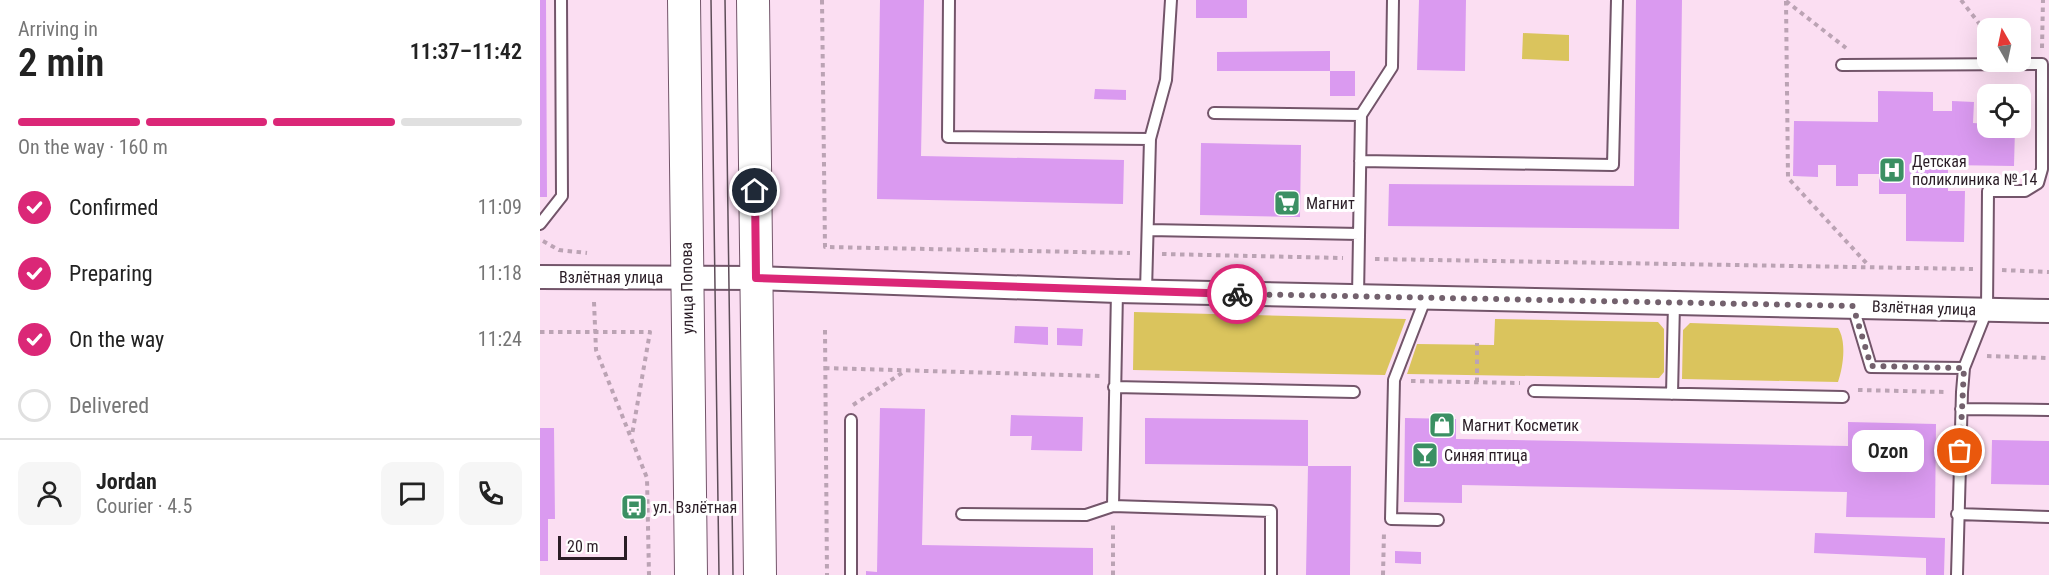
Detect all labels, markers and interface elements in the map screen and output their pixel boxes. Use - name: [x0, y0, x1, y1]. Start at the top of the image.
- text: Arriving in: [18, 17, 98, 41]
- north arrow: [1977, 18, 2031, 72]
- map controls: [1977, 18, 2031, 138]
- text: 11:37–11:42: [410, 39, 522, 64]
- text: 2 min: [18, 40, 104, 86]
- button: locate: [1977, 84, 2031, 138]
- text: On the way · 160 m: [18, 135, 168, 159]
- place label: Детская поликлиника № 14: [1912, 152, 2037, 189]
- hospital icon: Детская поликлиника № 14: [1877, 155, 1907, 185]
- pin: [729, 165, 780, 216]
- icon: home: [738, 174, 771, 207]
- supermarket icon: Магнит: [1272, 188, 1302, 218]
- icon: check: [18, 191, 51, 224]
- place label: Магнит: [1306, 194, 1355, 213]
- text: Confirmed: [69, 195, 158, 220]
- text: 11:09: [478, 195, 522, 219]
- street label: улица Попова: [677, 242, 697, 334]
- icon: check: [18, 257, 51, 290]
- text: Preparing: [69, 261, 153, 286]
- text: 11:18: [478, 261, 522, 285]
- courier: [1207, 264, 1267, 324]
- street label: Взлётная улица: [559, 268, 663, 287]
- icon: bike: [1221, 278, 1254, 311]
- street label: Взлётная улица: [1872, 297, 1976, 319]
- icon: check: [18, 323, 51, 356]
- text: On the way: [69, 327, 164, 352]
- text: 11:24: [478, 327, 522, 351]
- text: Delivered: [69, 393, 149, 418]
- shop icon: Магнит Косметик: [1427, 410, 1457, 440]
- place label: Магнит Косметик: [1462, 416, 1579, 435]
- pin: [1934, 425, 1985, 476]
- callout: Ozon: [1852, 430, 1924, 472]
- icon: bag: [1943, 434, 1976, 467]
- text: Ozon: [1868, 439, 1908, 463]
- bar icon: Синяя птица: [1410, 440, 1440, 470]
- place label: Синяя птица: [1444, 446, 1528, 465]
- button: person: [18, 462, 81, 525]
- button: chat: [381, 462, 444, 525]
- button: phone: [459, 462, 522, 525]
- text: Jordan: [96, 469, 157, 494]
- bus stop icon: ул. Взлётная: [619, 492, 649, 522]
- text: Courier · 4.5: [96, 494, 192, 518]
- place label: ул. Взлётная: [653, 498, 737, 517]
- scale bar: [558, 533, 627, 560]
- text: 20 m: [567, 537, 599, 556]

